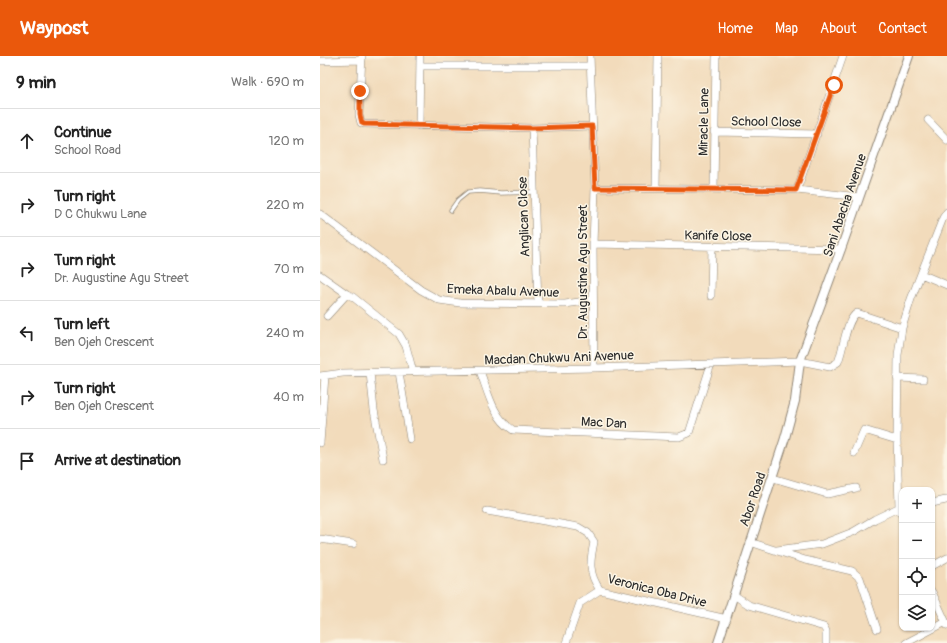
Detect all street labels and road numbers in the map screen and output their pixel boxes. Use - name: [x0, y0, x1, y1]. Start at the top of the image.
- street label: Miracle Lane: [695, 87, 713, 156]
- street label: School Close: [731, 113, 802, 131]
- street label: Sani Abacha Avenue: [820, 151, 870, 259]
- street label: Anglican Close: [515, 176, 533, 257]
- street label: Dr. Augustine Agu Street: [575, 204, 591, 339]
- street label: Kanife Close: [684, 227, 752, 245]
- street label: Emeka Abalu Avenue: [447, 281, 560, 301]
- street label: Macdan Chukwu Ani Avenue: [484, 347, 635, 369]
- street label: Mac Dan: [581, 414, 627, 432]
- street label: Abor Road: [736, 470, 770, 528]
- street label: Veronica Oba Drive: [605, 571, 709, 611]

